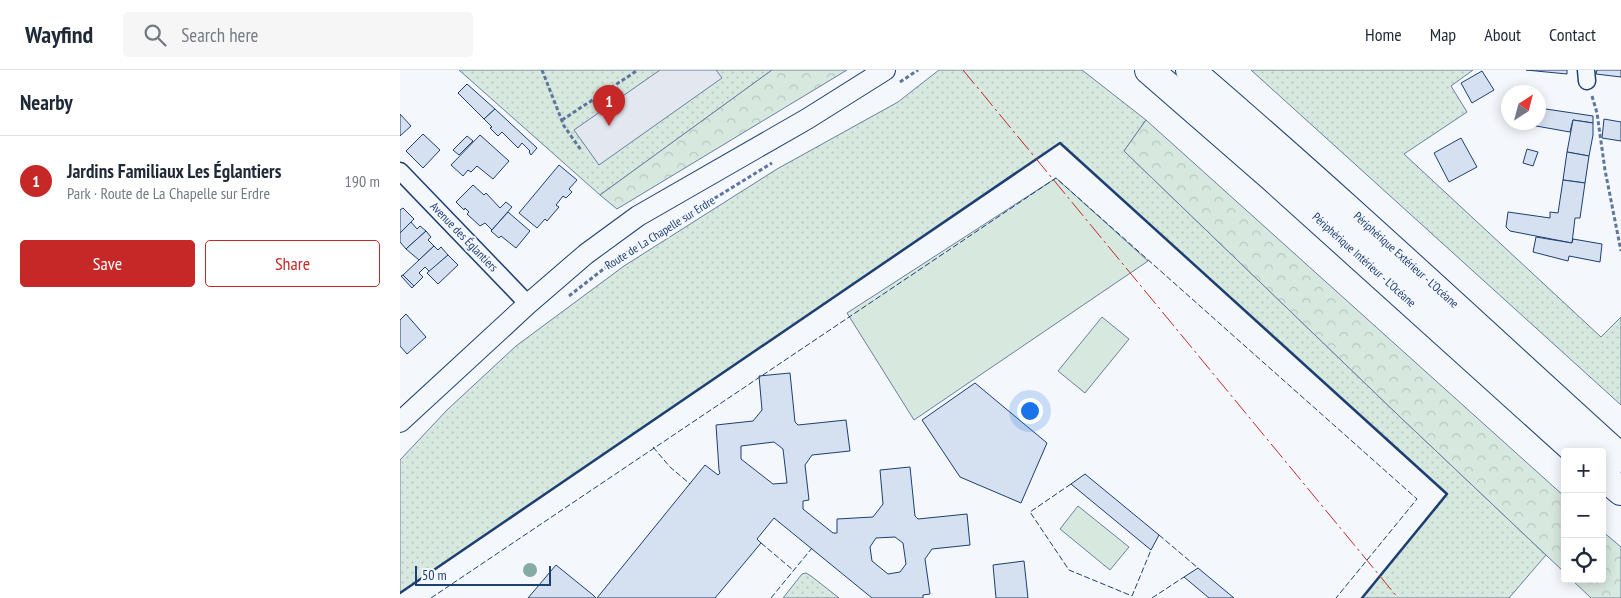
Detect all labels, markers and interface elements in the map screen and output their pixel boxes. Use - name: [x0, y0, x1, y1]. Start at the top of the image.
- search box: [123, 12, 473, 57]
- text: Wayfind: [25, 19, 93, 50]
- icon: search: [141, 21, 169, 49]
- text: Search here: [181, 23, 258, 47]
- text: Home: [1365, 23, 1402, 46]
- text: Map: [1430, 23, 1456, 46]
- text: About: [1484, 23, 1521, 46]
- text: Contact: [1549, 23, 1596, 46]
- pin: 1: [593, 85, 625, 126]
- north arrow: [1501, 85, 1546, 130]
- text: Nearby: [20, 89, 73, 116]
- text: Jardins Familiaux Les Églantiers: [67, 159, 281, 183]
- text: 1: [32, 171, 40, 191]
- text: 190 m: [345, 171, 380, 191]
- text: Park · Route de La Chapelle sur Erdre: [67, 183, 270, 203]
- street label: Route de La Chapelle sur Erdre: [602, 193, 718, 273]
- street label: Avenue des Églantiers: [427, 199, 501, 275]
- street label: Périphérique Extérieur - L’Océane: [1351, 208, 1462, 311]
- street label: Périphérique Intérieur - L’Océane: [1309, 209, 1419, 310]
- button: Save: [20, 240, 195, 287]
- button: Share: [205, 240, 380, 287]
- your location: [1017, 398, 1043, 424]
- map controls: [1561, 448, 1606, 583]
- button: +: [1561, 448, 1606, 493]
- button: −: [1561, 493, 1606, 538]
- button: locate: [1561, 538, 1606, 583]
- scale bar: [415, 563, 551, 586]
- text: 50 m: [422, 566, 447, 584]

